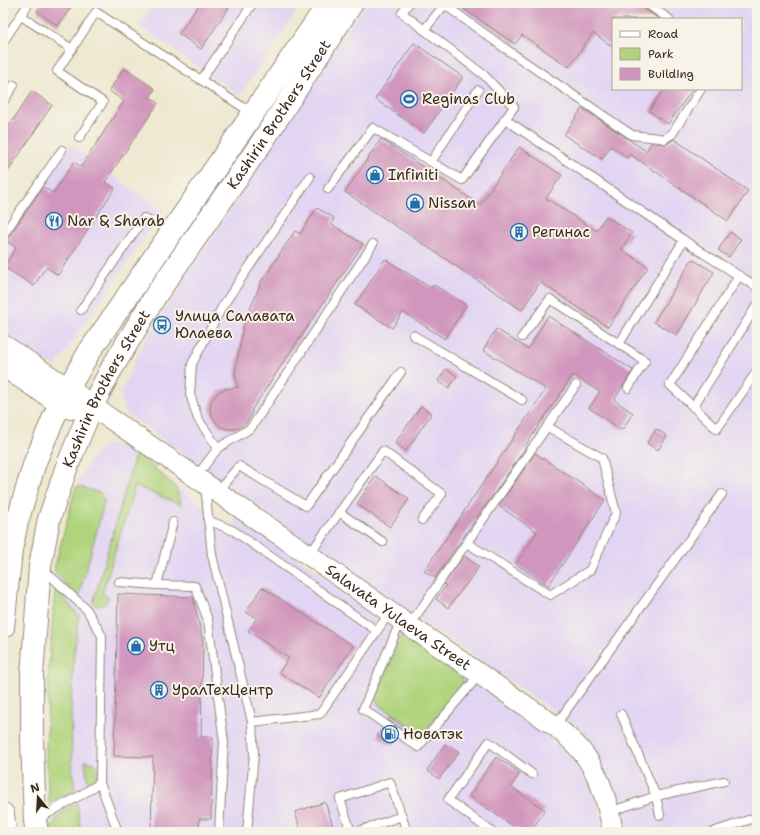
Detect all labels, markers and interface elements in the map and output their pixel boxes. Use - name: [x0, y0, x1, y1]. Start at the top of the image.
- legend: [612, 18, 742, 90]
- text: Road: [648, 26, 679, 42]
- street label: Kashirin Brothers Street: [222, 36, 336, 193]
- text: Park: [648, 46, 674, 62]
- text: Building: [648, 66, 694, 82]
- sports icon: Reginas Club: [399, 89, 419, 109]
- place label: Reginas Club: [422, 89, 515, 109]
- shop icon: Infiniti: [365, 165, 385, 185]
- place label: Infiniti: [388, 165, 439, 185]
- shop icon: Nissan: [405, 193, 425, 213]
- place label: Nissan: [428, 193, 476, 213]
- restaurant icon: Nar & Sharab: [44, 211, 64, 231]
- place label: Nar & Sharab: [67, 211, 165, 231]
- building icon: Регинас: [509, 222, 529, 242]
- place label: Регинас: [532, 222, 590, 242]
- street label: Kashirin Brothers Street: [58, 306, 155, 471]
- place label: Улица Салавата Юлаева: [175, 306, 295, 343]
- bus stop icon: Улица Салавата Юлаева: [152, 315, 172, 335]
- street label: Salavata Yulaeva Street: [321, 560, 475, 675]
- shop icon: Утц: [126, 636, 146, 656]
- place label: Утц: [149, 636, 175, 656]
- building icon: УралТехЦентр: [149, 680, 169, 700]
- place label: УралТехЦентр: [172, 680, 273, 700]
- fuel station icon: Новатэк: [380, 724, 400, 744]
- place label: Новатэк: [403, 724, 463, 744]
- north arrow: [18, 777, 58, 817]
- text: N: [29, 779, 42, 796]

